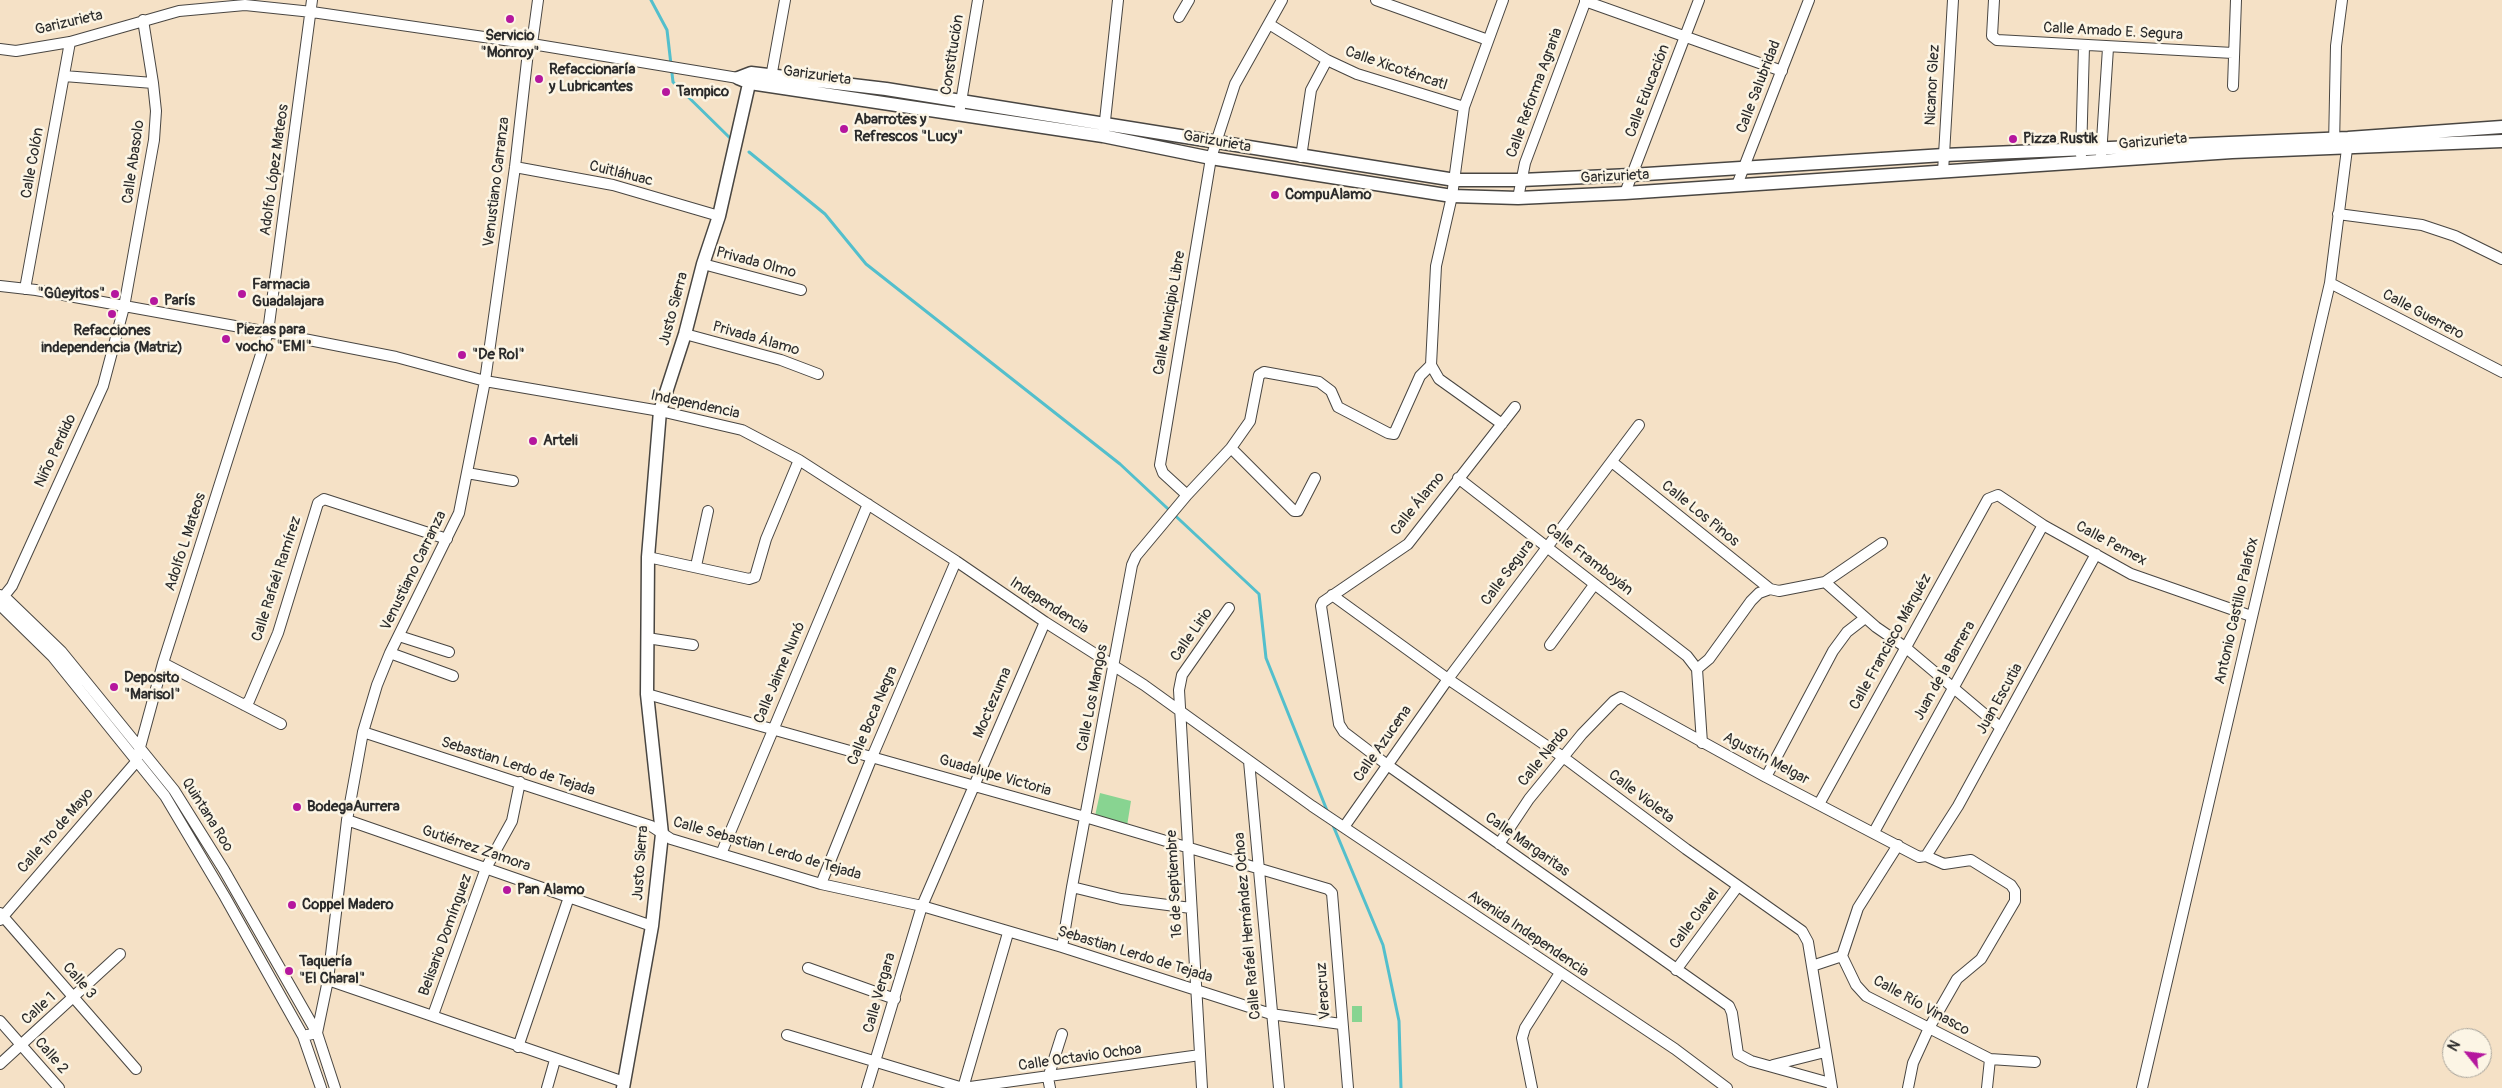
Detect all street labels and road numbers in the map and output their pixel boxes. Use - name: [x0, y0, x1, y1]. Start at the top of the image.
- street label: Garizurieta: [33, 6, 105, 40]
- street label: Constitución: [938, 13, 968, 97]
- street label: Calle Amado E. Segura: [2043, 19, 2183, 45]
- street label: Calle Reforma Agraria: [1503, 26, 1567, 160]
- street label: Calle Salubridad: [1733, 38, 1785, 136]
- street label: Calle Educación: [1622, 42, 1674, 140]
- street label: Calle Xicoténcatl: [1342, 43, 1450, 95]
- street label: Nicanor Glez: [1922, 44, 1944, 126]
- street label: Garizurieta: [782, 62, 852, 90]
- street label: Adolfo López Mateos: [257, 103, 293, 237]
- street label: Venustiano Carranza: [480, 116, 514, 248]
- street label: Calle Abasolo: [119, 119, 149, 205]
- street label: Calle Colón: [18, 126, 48, 200]
- street label: Garizurieta: [1182, 127, 1252, 157]
- street label: Garizurieta: [2118, 130, 2188, 154]
- street label: Cuitláhuac: [587, 157, 655, 191]
- street label: Garizurieta: [1580, 166, 1650, 188]
- street label: Privada Olmo: [714, 244, 798, 282]
- street label: Calle Municipio Libre: [1150, 249, 1190, 377]
- street label: Justo Sierra: [656, 270, 692, 348]
- street label: Calle Guerrero: [2379, 286, 2467, 344]
- street label: Privada Álamo: [710, 318, 802, 360]
- street label: Independencia: [649, 387, 741, 423]
- street label: Niño Perdido: [31, 412, 81, 490]
- street label: Calle Álamo: [1387, 469, 1449, 539]
- street label: Calle Los Pinos: [1657, 477, 1743, 551]
- street label: Adolfo L Mateos: [162, 491, 210, 593]
- street label: Venustiano Carranza: [377, 508, 451, 634]
- street label: Calle Rafaél Ramírez: [248, 514, 306, 644]
- street label: Calle Pemex: [2072, 518, 2150, 570]
- street label: Calle Framboyán: [1542, 520, 1636, 600]
- street label: Antonio Castillo Palafox: [2211, 536, 2263, 686]
- street label: Calle Segura: [1477, 537, 1539, 609]
- street label: Calle Francisco Márquéz: [1846, 571, 1936, 713]
- street label: Independencia: [1006, 574, 1092, 638]
- street label: Calle Lirio: [1167, 605, 1217, 665]
- street label: Juan de la Barrera: [1910, 618, 1980, 724]
- street label: Calle Jaime Nunó: [750, 619, 810, 727]
- street label: Calle Los Mangos: [1074, 643, 1112, 753]
- street label: Juan Escutia: [1973, 660, 2027, 738]
- street label: Calle Boca Negra: [844, 664, 902, 768]
- street label: Moctezuma: [970, 665, 1016, 741]
- street label: Calle Azucena: [1350, 702, 1416, 786]
- street label: Calle Nardo: [1515, 724, 1573, 790]
- street label: Agustín Melgar: [1720, 729, 1812, 789]
- street label: Sebastian Lerdo de Tejada: [439, 734, 597, 800]
- street label: Guadalupe Victoria: [937, 751, 1053, 801]
- street label: Calle Violeta: [1605, 766, 1677, 828]
- street label: Quintana Roo: [177, 775, 237, 855]
- street label: Calle 1ro de Mayo: [14, 785, 98, 877]
- street label: Calle Margaritas: [1481, 809, 1573, 881]
- street label: Calle Sebastian Lerdo de Tejada: [671, 813, 863, 885]
- street label: Gutiérrez Zamora: [419, 822, 533, 876]
- street label: Justo Sierra: [629, 825, 653, 901]
- street label: 16 de Septiembre: [1163, 829, 1187, 939]
- street label: Calle Rafaél Hernández Ochoa: [1231, 832, 1265, 1020]
- street label: Belisario Domínguez: [416, 872, 476, 998]
- street label: Calle Clavel: [1666, 885, 1724, 953]
- street label: Avenida Independencia: [1464, 887, 1592, 981]
- street label: Sebastian Lerdo de Tejada: [1055, 923, 1215, 987]
- street label: Calle Vergara: [860, 951, 900, 1035]
- street label: Calle 3: [58, 959, 100, 1003]
- street label: Veracruz: [1313, 962, 1335, 1020]
- street label: Calle Río Vinasco: [1870, 972, 1972, 1040]
- street label: Calle 1: [18, 989, 60, 1029]
- street label: Calle 2: [30, 1034, 72, 1078]
- street label: Calle Octavio Ochoa: [1017, 1040, 1143, 1076]

